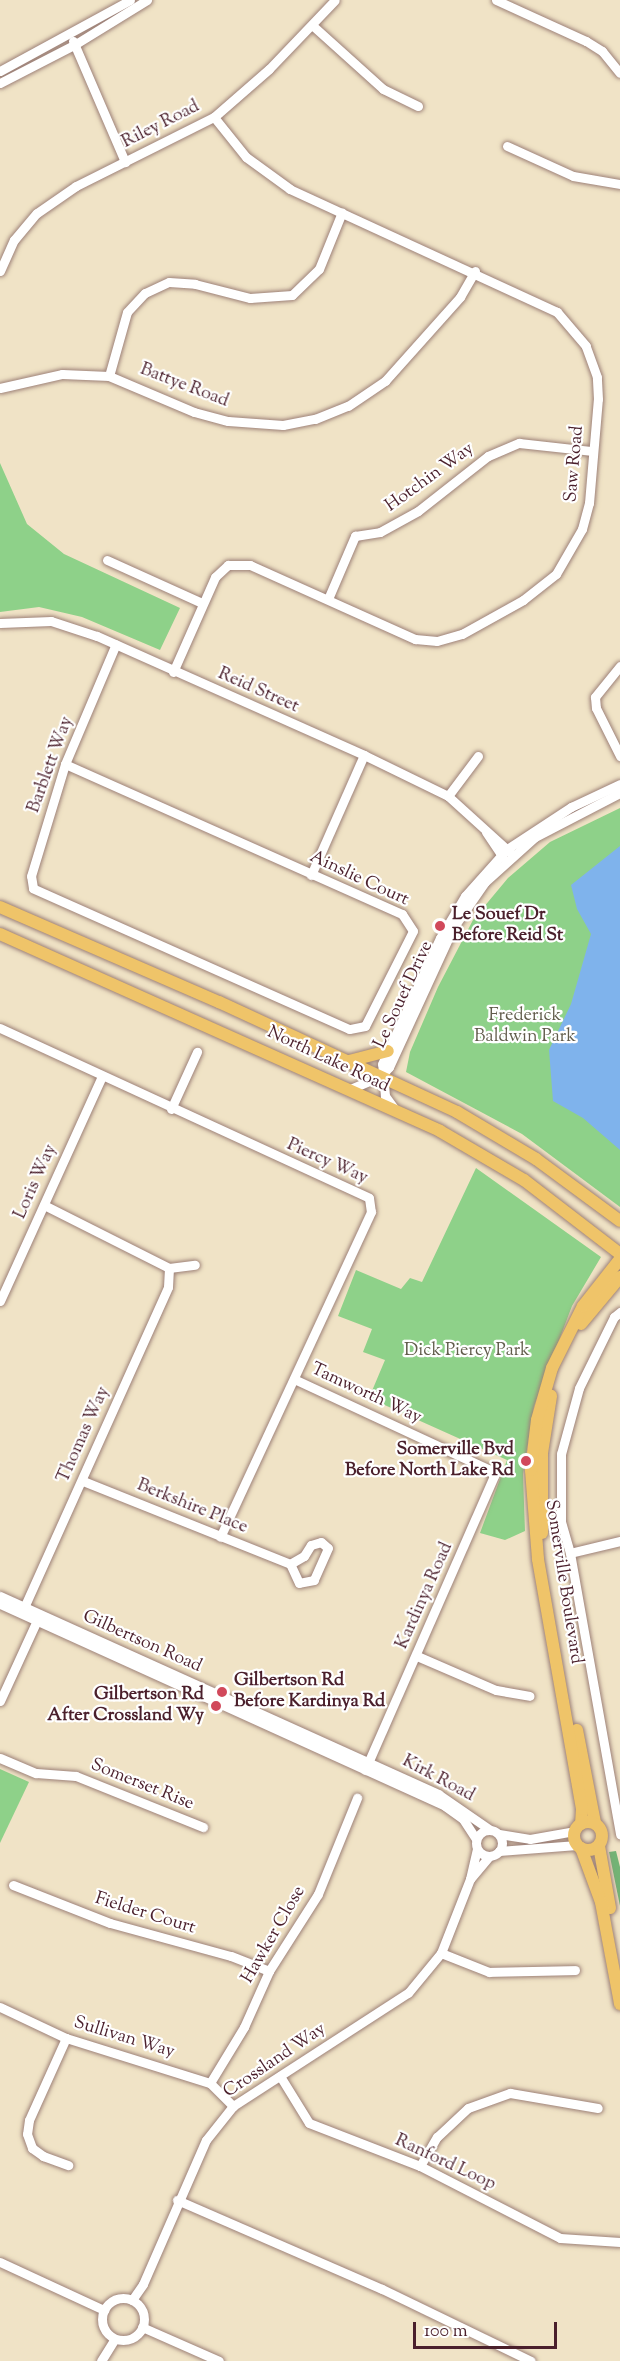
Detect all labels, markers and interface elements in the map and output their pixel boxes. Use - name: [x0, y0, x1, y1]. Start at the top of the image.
- street label: Riley Road: [119, 96, 203, 154]
- street label: Battye Road: [137, 359, 231, 413]
- street label: Saw Road: [561, 425, 589, 503]
- street label: Hotchin Way: [381, 439, 479, 517]
- street label: Reid Street: [214, 664, 302, 718]
- street label: Barblett Way: [24, 714, 78, 816]
- street label: Ainslie Court: [306, 847, 412, 911]
- place label: Le Souef Dr Before Reid St: [452, 905, 563, 948]
- marker: Le Souef Dr Before Reid St: [433, 919, 447, 933]
- street label: Le Souef Drive: [370, 938, 438, 1052]
- park label: Frederick Baldwin Park: [474, 1006, 576, 1048]
- street label: North Lake Road: [263, 1022, 393, 1098]
- street label: Piercy Way: [283, 1135, 371, 1189]
- street label: Loris Way: [10, 1141, 62, 1223]
- park label: Dick Piercy Park: [404, 1340, 530, 1362]
- street label: Tamworth Way: [307, 1359, 425, 1429]
- street label: Thomas Way: [53, 1384, 115, 1486]
- place label: Somerville Bvd Before North Lake Rd: [345, 1440, 514, 1482]
- marker: Somerville Bvd Before North Lake Rd: [519, 1454, 533, 1468]
- street label: Berkshire Place: [133, 1475, 251, 1539]
- street label: Somerville Boulevard: [539, 1498, 587, 1666]
- street label: Kardinya Road: [392, 1539, 458, 1653]
- street label: Gilbertson Road: [79, 1606, 205, 1678]
- place label: Gilbertson Rd Before Kardinya Rd: [234, 1671, 385, 1714]
- place label: Gilbertson Rd After Crossland Wy: [47, 1685, 204, 1728]
- marker: Gilbertson Rd Before Kardinya Rd: [215, 1685, 229, 1699]
- marker: Gilbertson Rd After Crossland Wy: [209, 1699, 223, 1713]
- street label: Kirk Road: [398, 1751, 478, 1807]
- street label: Somerset Rise: [87, 1755, 197, 1815]
- street label: Hawker Close: [237, 1882, 311, 1988]
- street label: Fielder Court: [92, 1888, 198, 1940]
- street label: Sullivan Way: [71, 2012, 177, 2064]
- street label: Crossland Way: [220, 2019, 330, 2103]
- street label: Ranford Loop: [391, 2130, 499, 2196]
- scale bar: [416, 2310, 560, 2348]
- text: 100 m: [424, 2319, 468, 2345]

